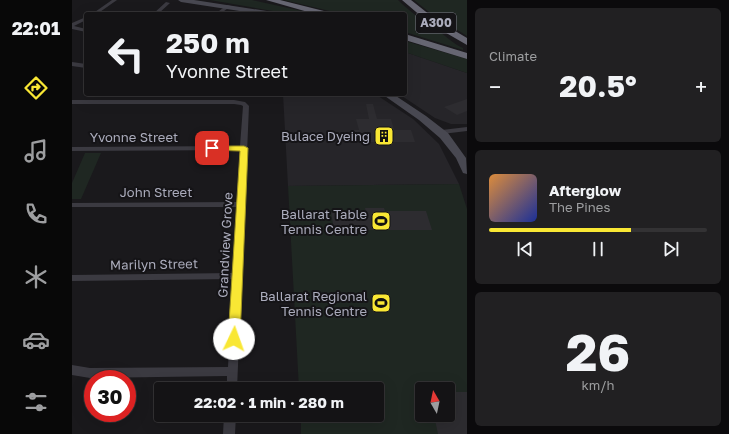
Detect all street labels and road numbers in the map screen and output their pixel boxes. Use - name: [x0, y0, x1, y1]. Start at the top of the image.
- road number: A300: [416, 13, 456, 33]
- street label: Yvonne Street: [90, 129, 178, 145]
- street label: John Street: [120, 184, 192, 200]
- street label: Grandview Grove: [214, 192, 236, 298]
- street label: Marilyn Street: [110, 255, 198, 273]

